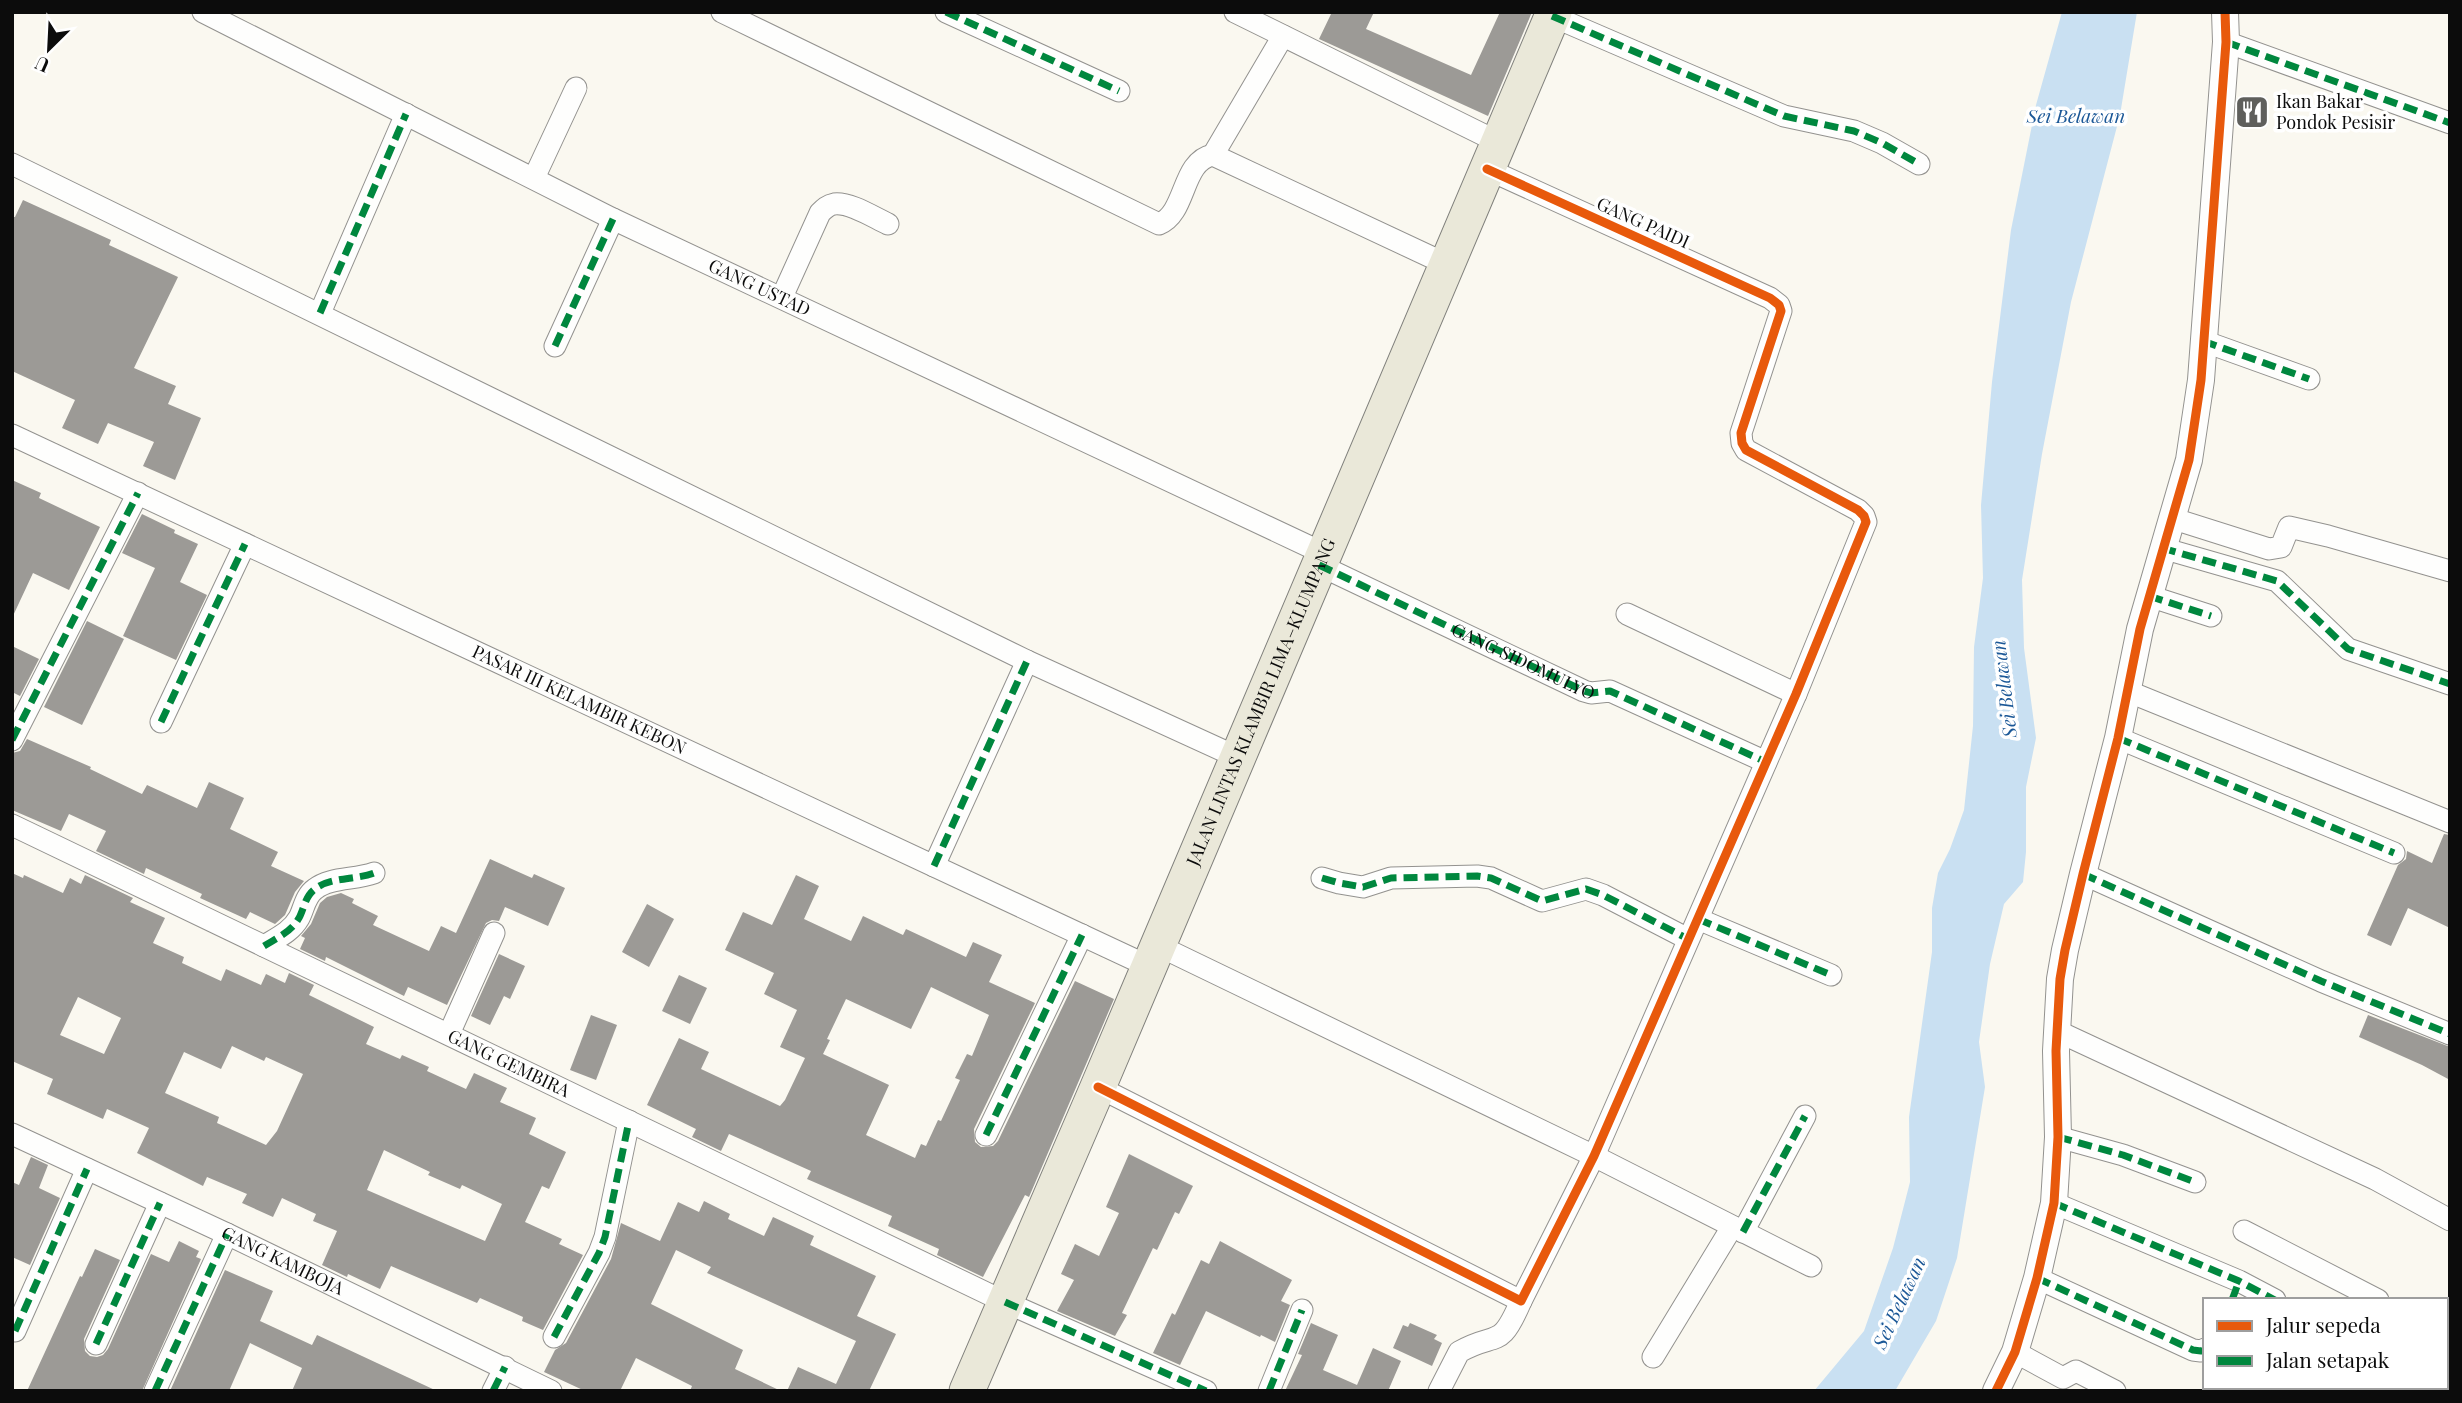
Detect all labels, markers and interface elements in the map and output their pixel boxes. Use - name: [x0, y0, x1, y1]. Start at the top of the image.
- north arrow: [14, 14, 84, 84]
- text: U: [30, 51, 53, 80]
- place label: Ikan Bakar Pondok Pesisir: [2276, 89, 2395, 134]
- restaurant icon: Ikan Bakar Pondok Pesisir: [2233, 93, 2271, 131]
- water label: Sei Belawan: [2026, 102, 2125, 128]
- street label: GANG PAIDI: [1593, 191, 1694, 253]
- street label: GANG USTAD: [705, 253, 815, 321]
- street label: JALAN LINTAS KLAMBIR LIMA–KLUMPANG: [1180, 534, 1340, 870]
- street label: GANG SIDOMULYO: [1448, 617, 1598, 705]
- street label: PASAR III KELAMBIR KEBON: [469, 639, 691, 760]
- water label: Sei Belawan: [1984, 639, 2022, 741]
- street label: GANG GEMBIRA: [444, 1023, 575, 1103]
- street label: GANG KAMBOJA: [218, 1220, 349, 1300]
- water label: Sei Belawan: [1865, 1252, 1931, 1354]
- legend: [2203, 1298, 2448, 1389]
- text: Jalur sepeda: [2265, 1310, 2381, 1338]
- text: Jalan setapak: [2265, 1345, 2390, 1373]

